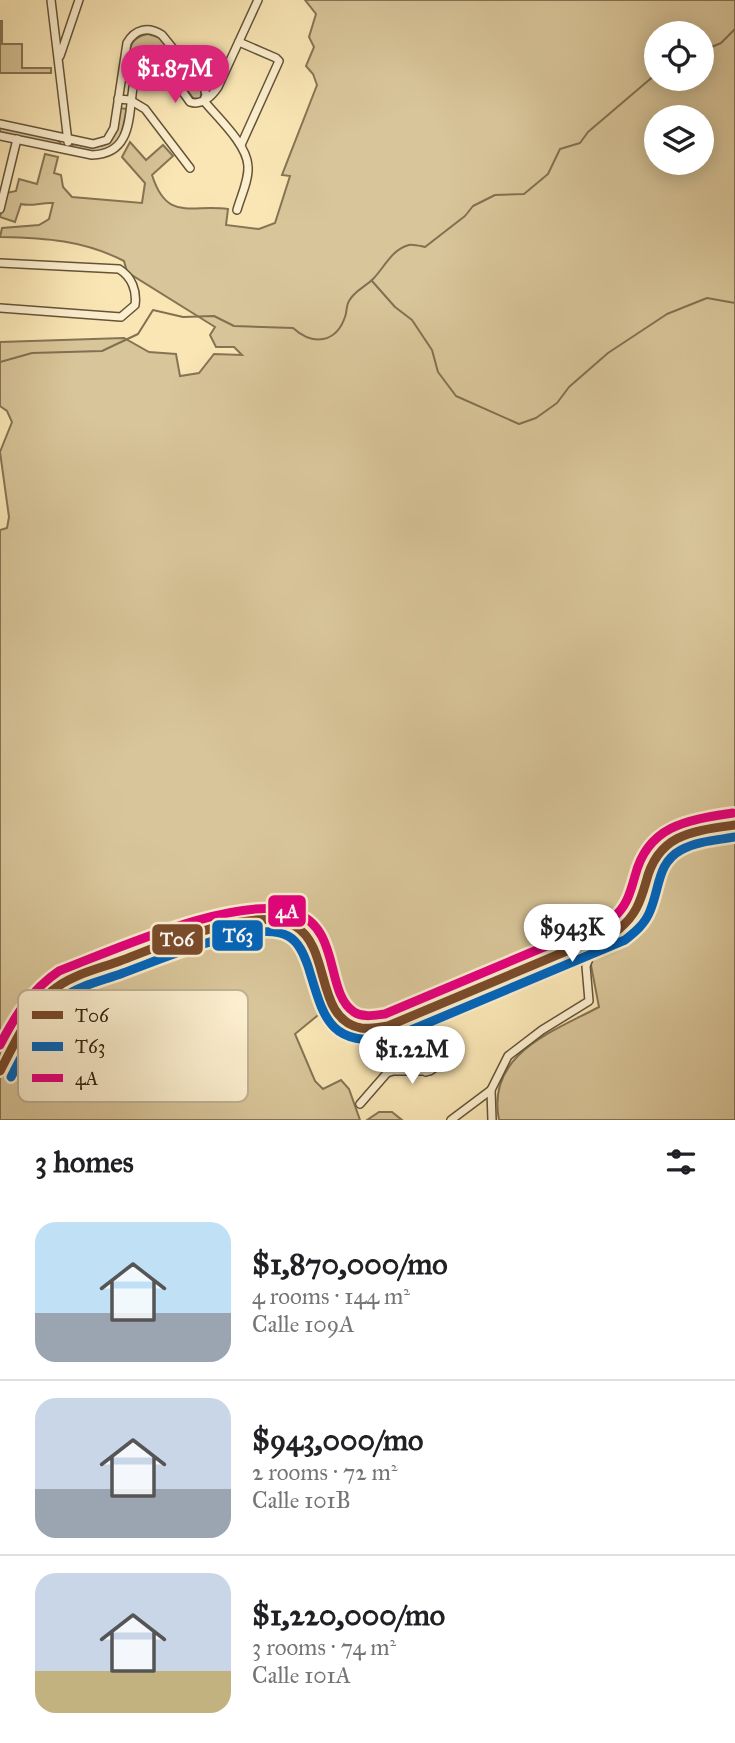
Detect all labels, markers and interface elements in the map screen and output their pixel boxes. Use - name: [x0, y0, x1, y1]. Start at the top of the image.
- map controls: [644, 21, 714, 175]
- button: locate: [644, 21, 714, 91]
- pin: $1.87M: [118, 46, 232, 105]
- text: $1.87M: [137, 54, 213, 82]
- button: layers: [644, 105, 714, 175]
- line badge: 4A: [267, 894, 307, 928]
- text: 4A: [275, 900, 299, 924]
- pin: $943K: [523, 904, 621, 964]
- text: $943K: [540, 913, 604, 941]
- line badge: T63: [211, 919, 264, 952]
- line badge: T06: [151, 923, 204, 956]
- text: T63: [222, 924, 253, 948]
- text: T06: [159, 928, 195, 951]
- legend: [18, 990, 248, 1102]
- text: T06: [75, 1004, 110, 1027]
- pin: $1.22M: [355, 1026, 469, 1086]
- text: T63: [75, 1035, 105, 1058]
- text: $1.22M: [375, 1035, 449, 1063]
- text: 4A: [75, 1067, 99, 1090]
- icon: filters: [662, 1143, 700, 1181]
- text: 3 homes: [35, 1144, 134, 1180]
- text: $1,870,000/mo: [252, 1246, 448, 1282]
- icon: home: [91, 1250, 175, 1334]
- text: 4 rooms · 144 m²: [252, 1282, 410, 1310]
- text: Calle 109A: [252, 1310, 355, 1338]
- text: $943,000/mo: [252, 1422, 423, 1458]
- icon: home: [91, 1426, 175, 1510]
- text: 2 rooms · 72 m²: [252, 1458, 397, 1486]
- text: Calle 101B: [252, 1486, 351, 1514]
- text: $1,220,000/mo: [252, 1597, 445, 1633]
- icon: home: [91, 1601, 175, 1685]
- text: 3 rooms · 74 m²: [252, 1633, 396, 1661]
- text: Calle 101A: [252, 1661, 351, 1689]

